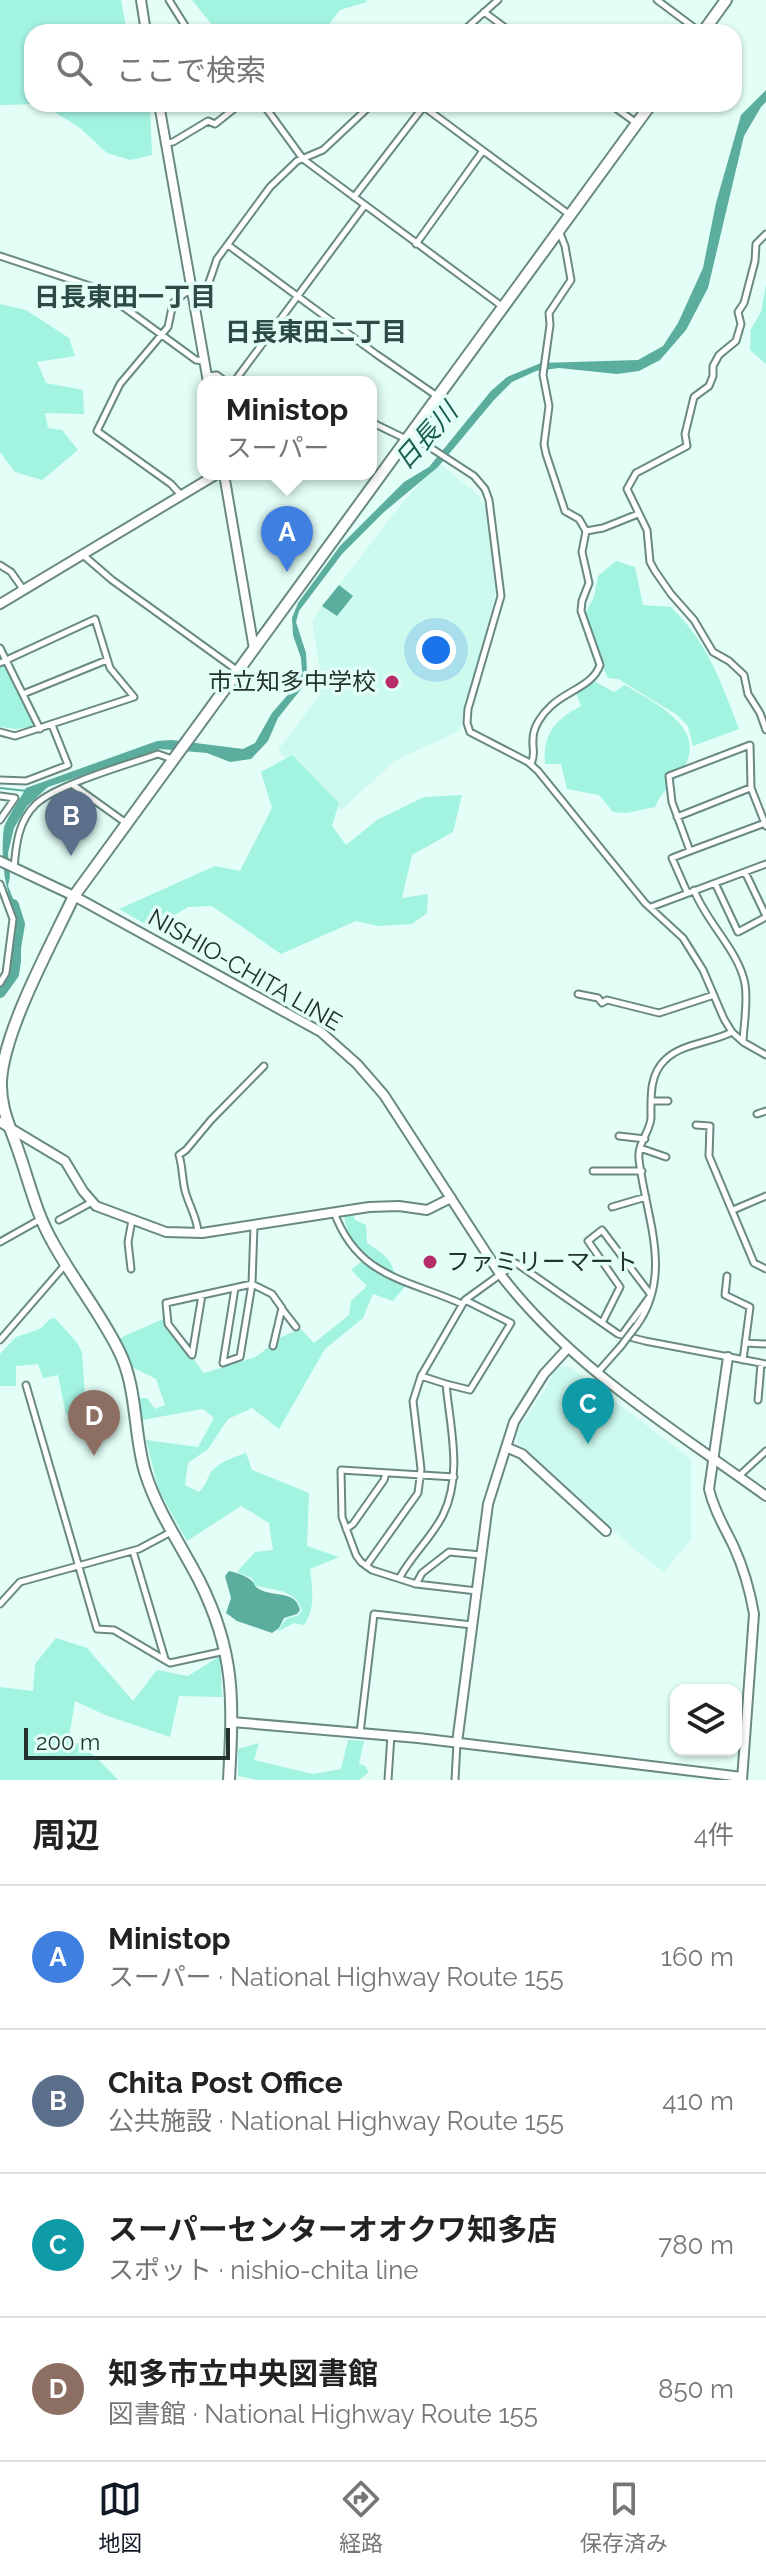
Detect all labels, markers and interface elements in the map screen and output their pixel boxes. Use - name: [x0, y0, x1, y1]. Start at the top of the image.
- search box: [24, 24, 742, 112]
- icon: search: [52, 46, 96, 90]
- text: ここで検索: [116, 53, 266, 88]
- district label: 日長東田一丁目: [34, 282, 216, 312]
- district label: 日長東田二丁目: [225, 317, 407, 347]
- popup: [197, 376, 377, 480]
- text: Ministop: [226, 392, 348, 427]
- water label: 日長川: [389, 395, 465, 475]
- text: スーパー: [226, 433, 329, 463]
- pin: A: [261, 506, 313, 572]
- your location: [416, 630, 456, 670]
- place label: 市立知多中学校: [208, 667, 376, 696]
- marker: 市立知多中学校: [383, 673, 401, 691]
- pin: B: [45, 790, 97, 856]
- street label: NISHIO-CHITA LINE: [143, 902, 347, 1037]
- place label: ファミリーマート: [446, 1247, 638, 1276]
- marker: ファミリーマート: [421, 1253, 439, 1271]
- pin: C: [562, 1378, 614, 1444]
- pin: D: [68, 1390, 120, 1456]
- map controls: [670, 1684, 742, 1756]
- button: layers: [670, 1684, 742, 1756]
- scale bar: [24, 1724, 230, 1760]
- text: 200 m: [36, 1729, 100, 1755]
- text: 周辺: [32, 1815, 100, 1855]
- text: 4件: [694, 1820, 734, 1850]
- text: Ministop: [108, 1921, 231, 1956]
- text: A: [49, 1942, 67, 1972]
- text: 160 m: [661, 1942, 734, 1972]
- text: スーパー · National Highway Route 155: [108, 1962, 564, 1992]
- text: Chita Post Office: [108, 2065, 343, 2100]
- text: B: [49, 2086, 67, 2116]
- text: 410 m: [662, 2086, 734, 2116]
- text: 公共施設 · National Highway Route 155: [108, 2106, 564, 2136]
- text: スーパーセンターオオクワ知多店: [108, 2212, 557, 2247]
- text: C: [49, 2230, 67, 2260]
- text: 780 m: [658, 2230, 734, 2260]
- text: スポット · nishio-chita line: [108, 2255, 419, 2285]
- text: 知多市立中央図書館: [108, 2356, 378, 2391]
- text: D: [49, 2374, 67, 2404]
- text: 850 m: [658, 2374, 734, 2404]
- text: 図書館 · National Highway Route 155: [108, 2399, 538, 2429]
- tab: 地図: [98, 2477, 142, 2557]
- tab: 経路: [339, 2477, 383, 2557]
- tab: 保存済み: [580, 2477, 668, 2557]

